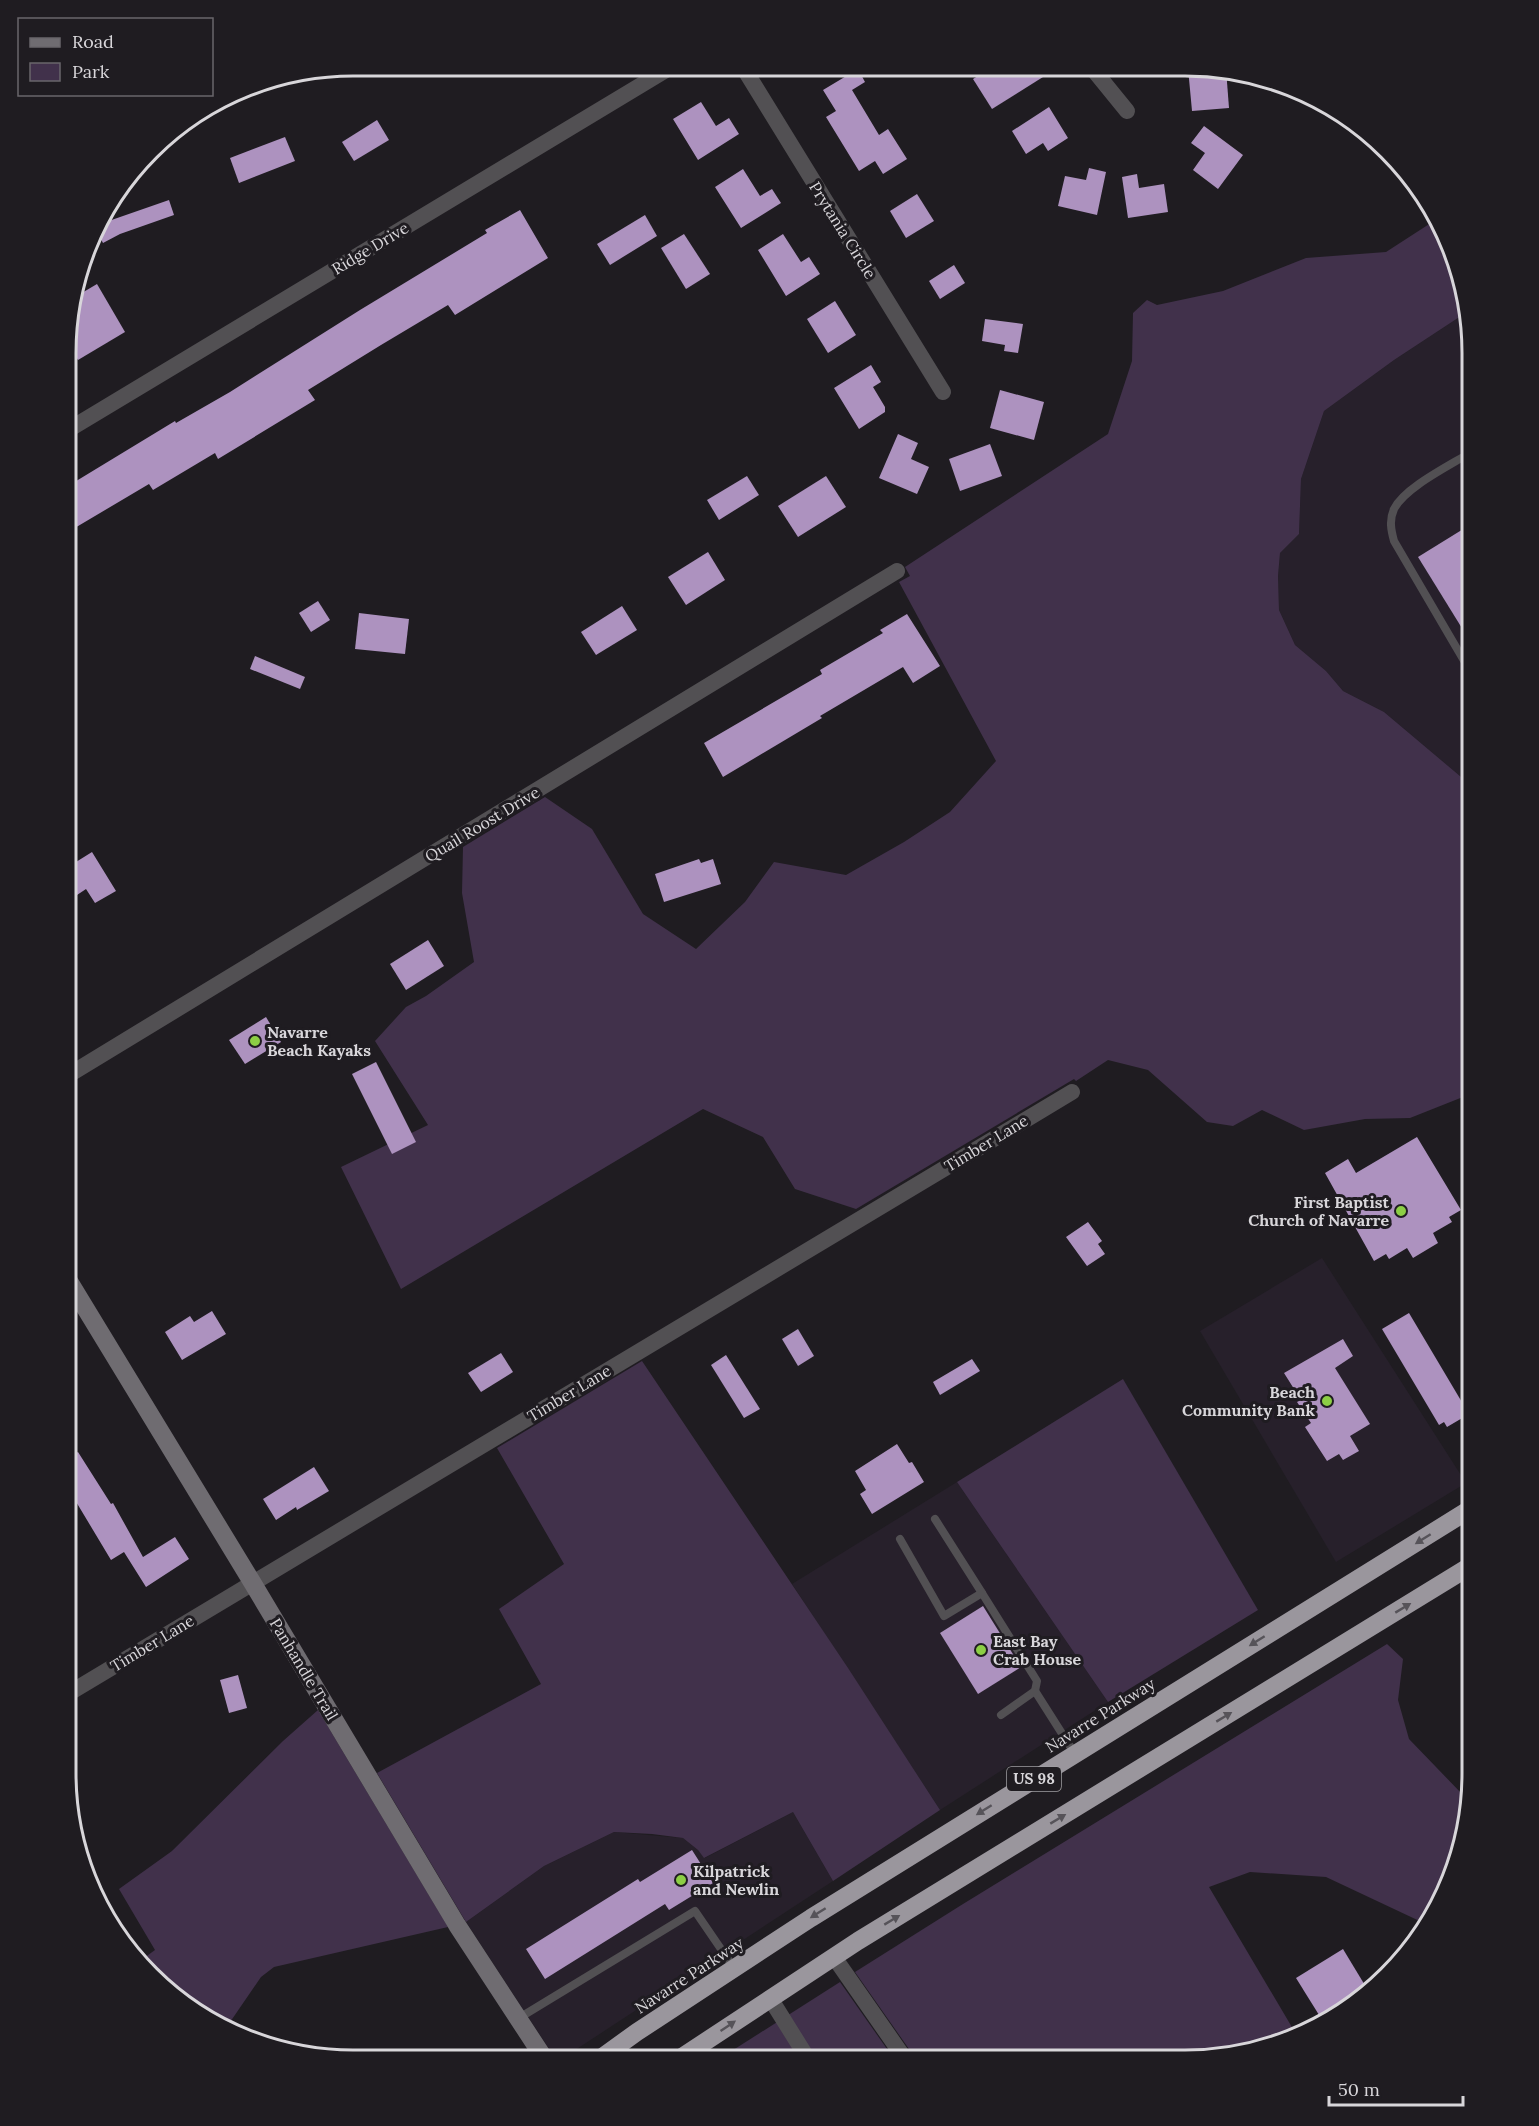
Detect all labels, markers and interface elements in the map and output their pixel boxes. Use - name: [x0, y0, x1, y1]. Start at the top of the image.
- legend: [18, 18, 213, 96]
- text: Road: [72, 30, 114, 53]
- text: Park: [72, 60, 110, 83]
- street label: Prytania Circle: [805, 178, 881, 282]
- street label: Ridge Drive: [328, 217, 412, 279]
- street label: Quail Roost Drive: [421, 782, 543, 866]
- place label: Navarre Beach Kayaks: [267, 1022, 371, 1060]
- marker: Navarre Beach Kayaks: [248, 1034, 262, 1048]
- street label: Timber Lane: [940, 1110, 1032, 1176]
- place label: First Baptist Church of Navarre: [1248, 1192, 1389, 1230]
- marker: First Baptist Church of Navarre: [1394, 1204, 1408, 1218]
- street label: Timber Lane: [523, 1360, 615, 1426]
- place label: Beach Community Bank: [1182, 1382, 1315, 1420]
- marker: Beach Community Bank: [1320, 1394, 1334, 1408]
- one-way arrow: [1415, 1533, 1431, 1544]
- one-way arrow: [1395, 1602, 1411, 1613]
- street label: Timber Lane: [106, 1610, 198, 1676]
- street label: Panhandle Trail: [266, 1614, 342, 1724]
- place label: East Bay Crab House: [993, 1631, 1082, 1669]
- one-way arrow: [1249, 1636, 1265, 1647]
- marker: East Bay Crab House: [974, 1643, 988, 1657]
- street label: Navarre Parkway: [1041, 1673, 1159, 1757]
- one-way arrow: [1216, 1711, 1232, 1722]
- road number: US 98: [1007, 1767, 1061, 1791]
- one-way arrow: [976, 1805, 992, 1816]
- one-way arrow: [1050, 1813, 1066, 1824]
- place label: Kilpatrick and Newlin: [693, 1861, 779, 1899]
- marker: Kilpatrick and Newlin: [674, 1873, 688, 1887]
- one-way arrow: [810, 1908, 826, 1919]
- one-way arrow: [884, 1915, 900, 1926]
- street label: Navarre Parkway: [631, 1932, 748, 2018]
- one-way arrow: [719, 2020, 736, 2031]
- scale bar: [1329, 2069, 1462, 2107]
- text: 50 m: [1338, 2078, 1380, 2101]

